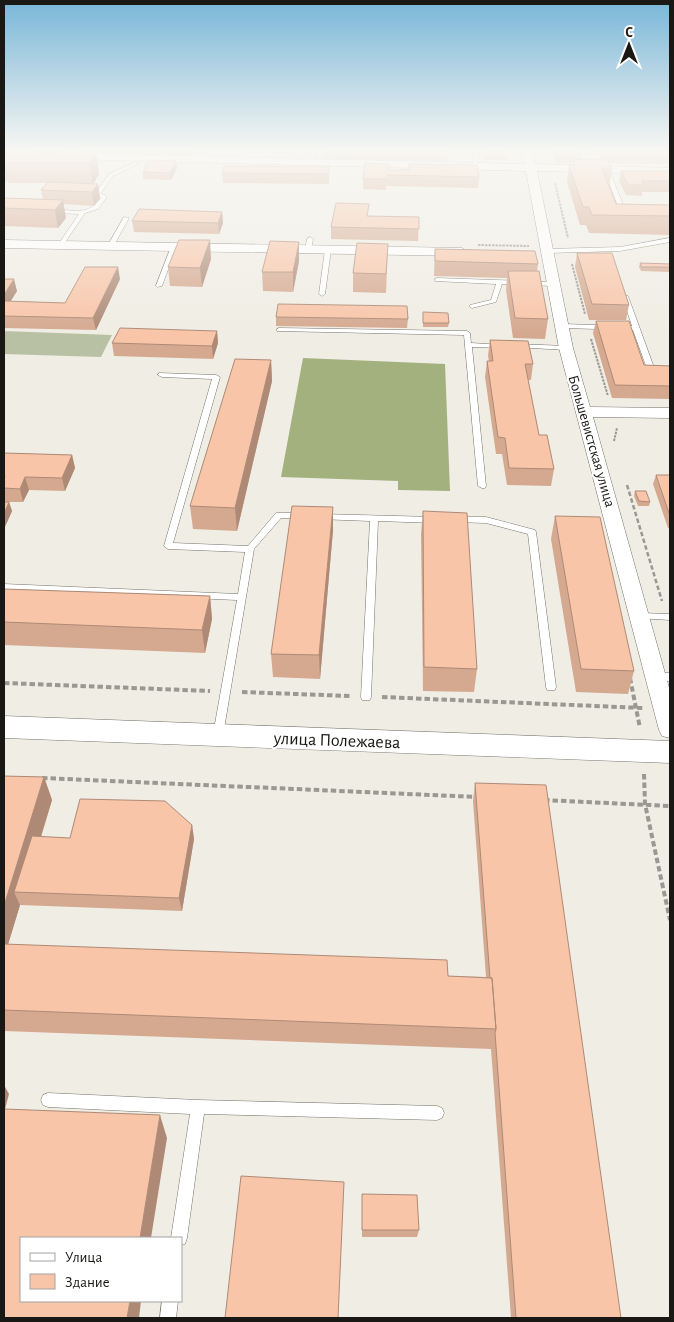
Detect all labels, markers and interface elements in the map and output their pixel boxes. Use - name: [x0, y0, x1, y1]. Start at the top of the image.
- north arrow: [604, 20, 654, 70]
- text: С: [625, 26, 633, 40]
- street label: Большевистская улица: [565, 373, 618, 509]
- street label: улица Полежаева: [272, 730, 401, 752]
- legend: [20, 1237, 182, 1302]
- text: Улица: [65, 1250, 102, 1265]
- text: Здание: [65, 1275, 110, 1290]

